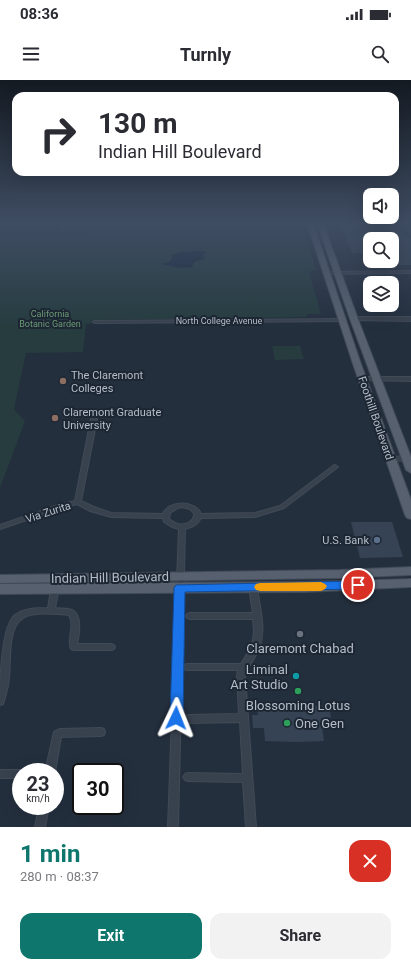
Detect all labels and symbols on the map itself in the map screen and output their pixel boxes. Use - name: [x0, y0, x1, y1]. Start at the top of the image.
- park label: California Botanic Garden: [19, 309, 81, 329]
- street label: North College Avenue: [176, 316, 263, 326]
- place label: The Claremont Colleges: [71, 369, 143, 395]
- street label: Foothill Boulevard: [355, 375, 396, 462]
- marker: The Claremont Colleges: [58, 376, 68, 386]
- place label: Claremont Graduate University: [63, 406, 161, 432]
- marker: Claremont Graduate University: [50, 413, 60, 423]
- street label: Via Zurita: [24, 499, 72, 526]
- place label: U.S. Bank: [322, 534, 369, 547]
- marker: U.S. Bank: [372, 535, 382, 545]
- pin: [341, 568, 375, 602]
- street label: Indian Hill Boulevard: [51, 569, 169, 586]
- marker: Claremont Chabad: [295, 629, 305, 639]
- place label: Claremont Chabad: [246, 641, 354, 656]
- place label: Liminal Art Studio: [230, 662, 288, 692]
- marker: Liminal Art Studio: [291, 671, 301, 681]
- marker: Blossoming Lotus: [293, 686, 303, 696]
- position arrow: [155, 697, 197, 739]
- place label: Blossoming Lotus: [246, 698, 350, 713]
- place label: One Gen: [295, 716, 344, 731]
- marker: One Gen: [282, 718, 292, 728]
- speed limit sign: 30: [72, 763, 124, 815]

